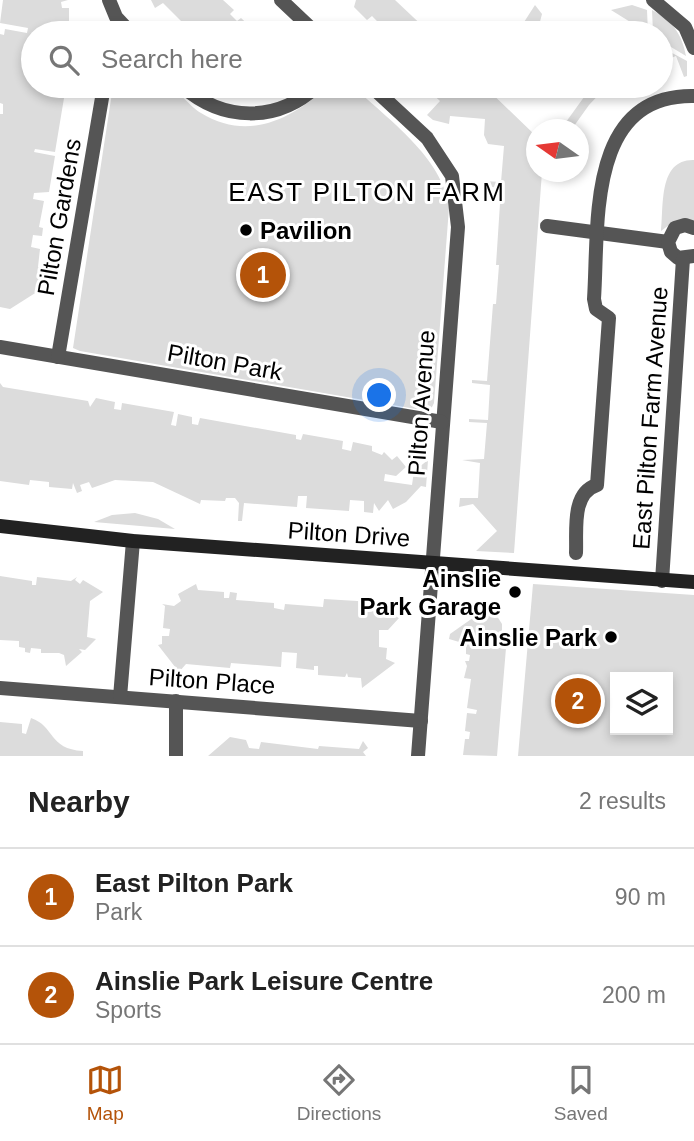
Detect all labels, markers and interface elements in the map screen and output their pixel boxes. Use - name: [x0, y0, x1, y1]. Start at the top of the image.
- search box: [21, 21, 673, 98]
- icon: search: [45, 41, 83, 79]
- text: Search here: [101, 44, 243, 74]
- north arrow: [526, 119, 589, 182]
- street label: Pilton Gardens: [32, 136, 86, 298]
- district label: EAST PILTON FARM: [228, 177, 506, 207]
- place label: Pavilion: [260, 217, 352, 244]
- marker: Pavilion: [238, 222, 254, 238]
- pin: 1: [240, 249, 286, 301]
- street label: East Pilton Farm Avenue: [627, 286, 673, 550]
- street label: Pilton Avenue: [402, 329, 440, 477]
- street label: Pilton Park: [166, 339, 285, 386]
- your location: [362, 378, 396, 412]
- street label: Pilton Drive: [287, 516, 411, 552]
- place label: Ainslie Park Garage: [360, 565, 501, 620]
- marker: Ainslie Park Garage: [507, 584, 523, 600]
- place label: Ainslie Park: [460, 624, 598, 651]
- marker: Ainslie Park: [603, 629, 619, 645]
- street label: Pilton Place: [148, 663, 276, 699]
- map controls: [610, 672, 673, 735]
- button: layers: [610, 672, 673, 735]
- pin: 2: [555, 675, 601, 727]
- text: Nearby: [28, 785, 130, 818]
- text: 2 results: [579, 788, 666, 814]
- text: East Pilton Park: [95, 868, 293, 898]
- text: 1: [45, 884, 57, 910]
- text: 90 m: [615, 884, 666, 910]
- text: Park: [95, 899, 142, 925]
- text: Ainslie Park Leisure Centre: [95, 966, 433, 996]
- text: 2: [45, 982, 57, 1008]
- text: 200 m: [602, 982, 666, 1008]
- text: Sports: [95, 997, 161, 1023]
- tab: Map: [86, 1061, 124, 1125]
- tab: Directions: [297, 1061, 381, 1125]
- tab: Saved: [554, 1061, 608, 1125]

